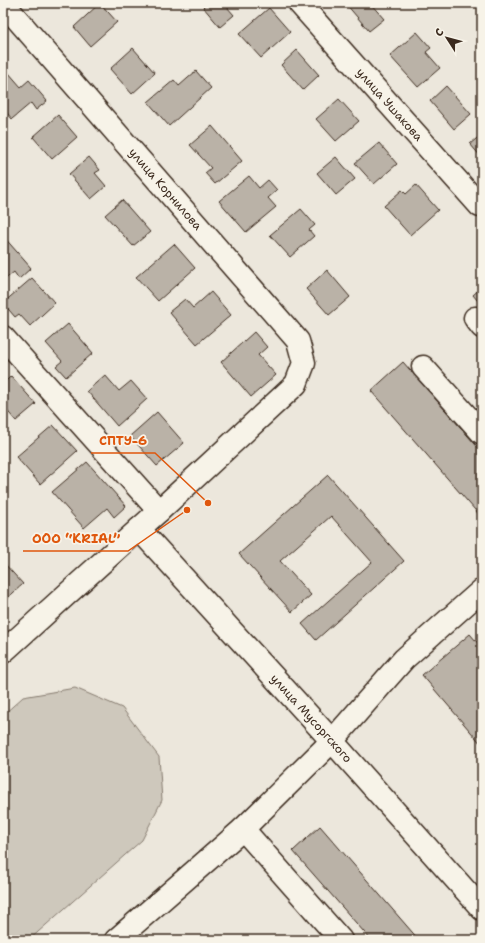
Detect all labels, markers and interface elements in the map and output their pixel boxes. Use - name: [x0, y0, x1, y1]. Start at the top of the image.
- north arrow: [427, 18, 467, 58]
- text: С: [431, 25, 448, 40]
- street label: улица Ушакова: [353, 65, 427, 145]
- street label: улица Корнилова: [125, 145, 206, 234]
- callout: СПТУ-6: [91, 428, 155, 453]
- text: СПТУ-6: [99, 432, 147, 449]
- callout: OOO “KRIAL”: [23, 526, 128, 551]
- text: OOO “KRIAL”: [32, 530, 120, 547]
- street label: улица Мусоргского: [267, 671, 356, 766]

